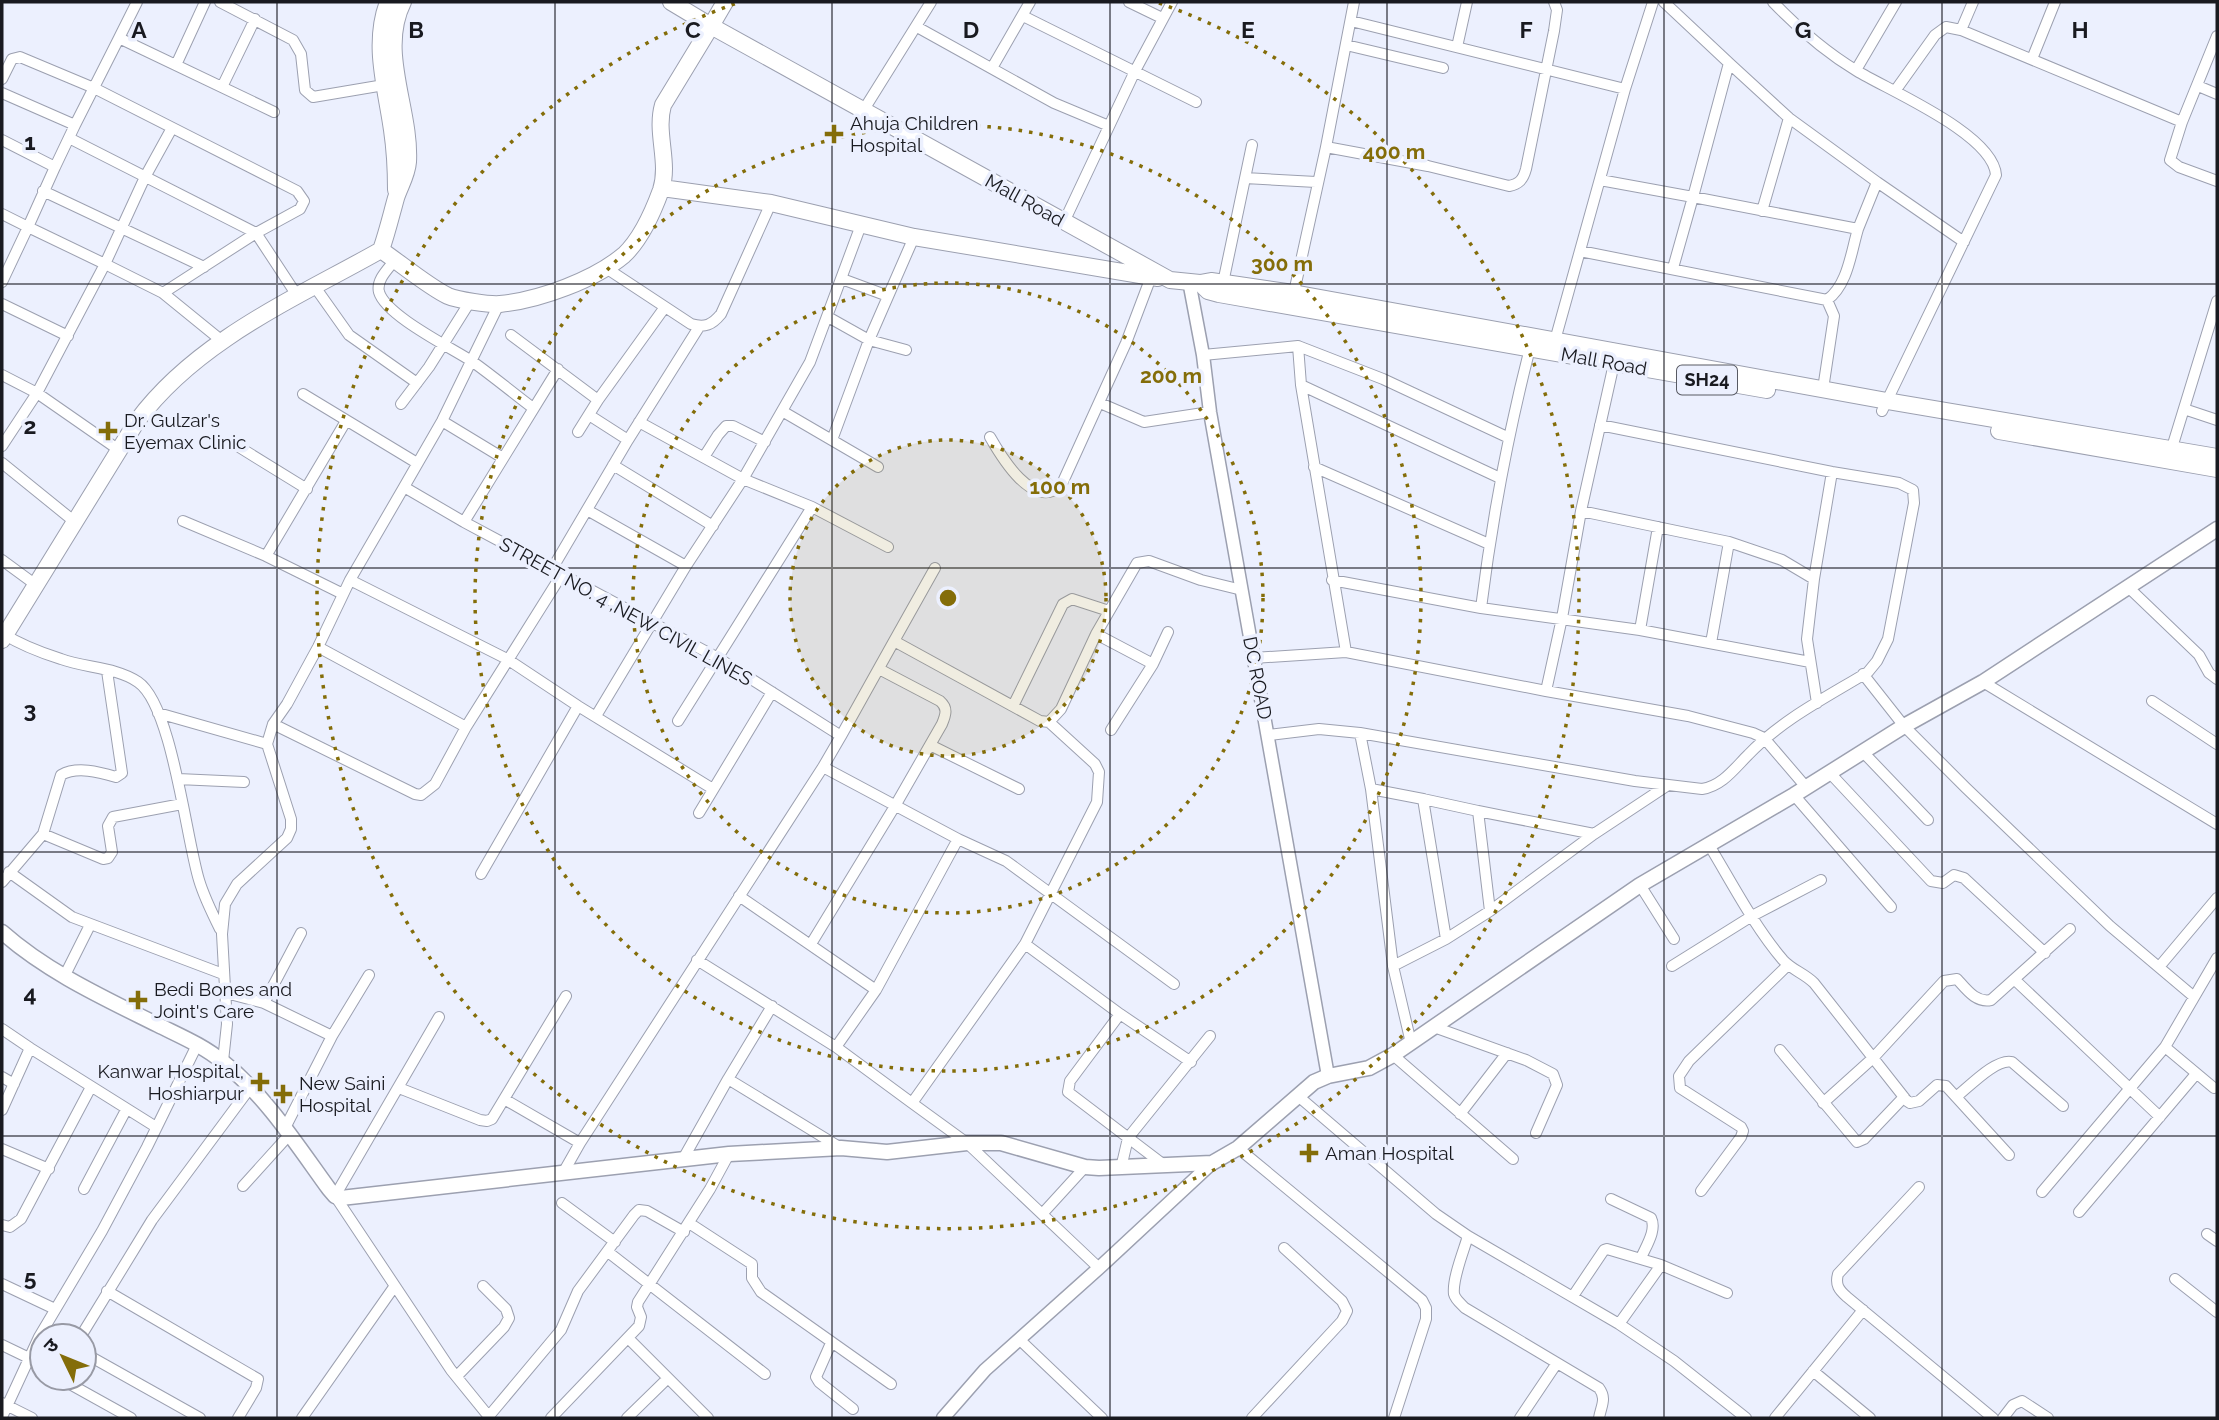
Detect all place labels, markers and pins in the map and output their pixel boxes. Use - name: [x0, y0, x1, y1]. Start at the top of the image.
- place label: Ahuja Children Hospital: [850, 112, 979, 156]
- marker: Ahuja Children Hospital: [824, 124, 844, 144]
- place label: Dr. Gulzar's Eyemax Clinic: [124, 409, 247, 453]
- marker: Dr. Gulzar's Eyemax Clinic: [98, 421, 118, 441]
- centre of rings: [936, 586, 960, 610]
- place label: Bedi Bones and Joint's Care: [154, 978, 292, 1022]
- marker: Bedi Bones and Joint's Care: [128, 990, 148, 1010]
- place label: Kanwar Hospital, Hoshiarpur: [98, 1060, 244, 1104]
- marker: Kanwar Hospital, Hoshiarpur: [250, 1072, 270, 1092]
- place label: New Saini Hospital: [299, 1072, 385, 1116]
- marker: New Saini Hospital: [273, 1084, 293, 1104]
- place label: Aman Hospital: [1325, 1142, 1455, 1164]
- marker: Aman Hospital: [1299, 1143, 1319, 1163]

